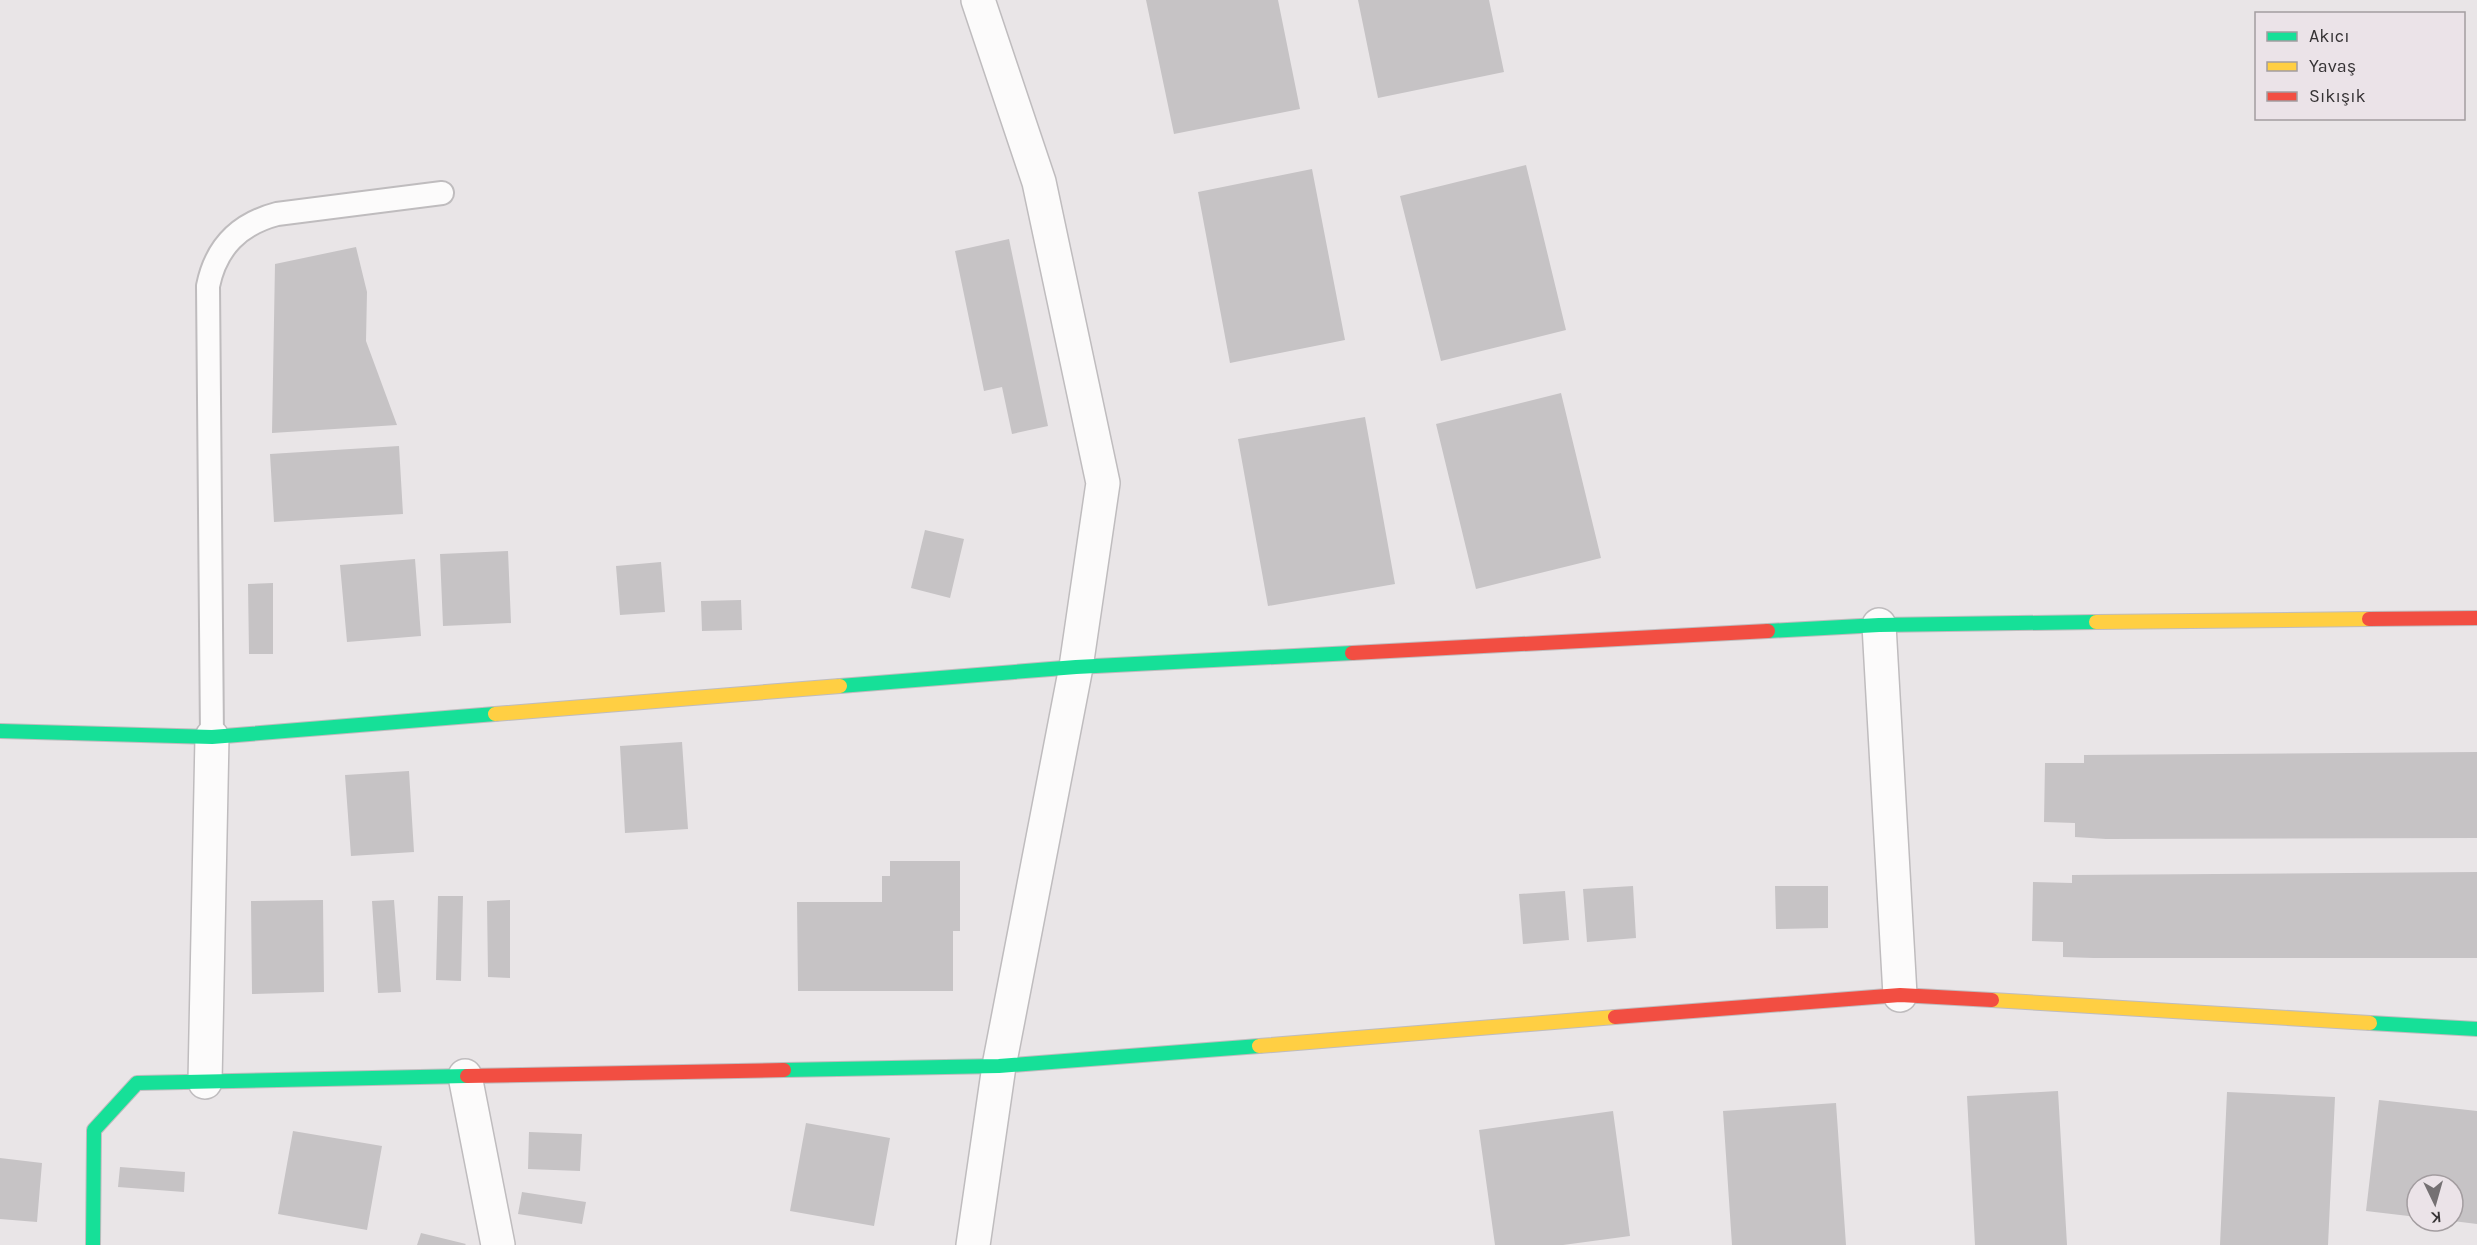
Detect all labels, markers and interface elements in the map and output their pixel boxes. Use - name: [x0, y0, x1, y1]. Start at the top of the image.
- legend: [2255, 12, 2465, 120]
- text: Akıcı: [2309, 25, 2350, 47]
- text: Yavaş: [2309, 55, 2356, 77]
- text: Sıkışık: [2309, 85, 2366, 107]
- north arrow: [2405, 1173, 2465, 1233]
- text: K: [2430, 1208, 2442, 1227]

